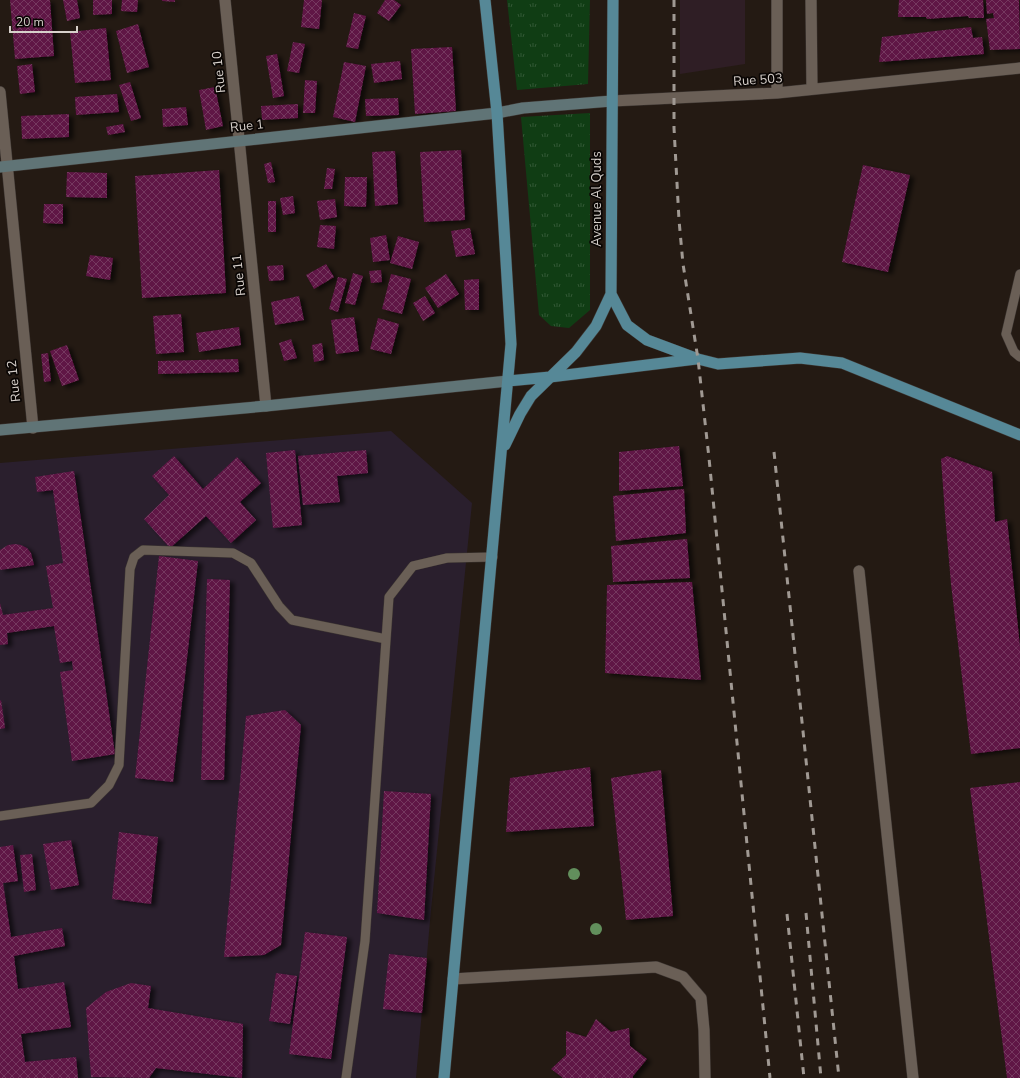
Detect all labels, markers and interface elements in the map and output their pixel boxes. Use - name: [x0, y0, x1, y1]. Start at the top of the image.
- scale bar: [10, 8, 77, 34]
- text: 20 m: [16, 14, 44, 30]
- street label: Rue 10: [208, 50, 230, 94]
- street label: Rue 503: [733, 69, 783, 91]
- street label: Rue 1: [229, 115, 265, 137]
- street label: Avenue Al Quds: [588, 151, 606, 247]
- street label: Rue 11: [228, 253, 250, 297]
- street label: Rue 12: [3, 359, 25, 403]

